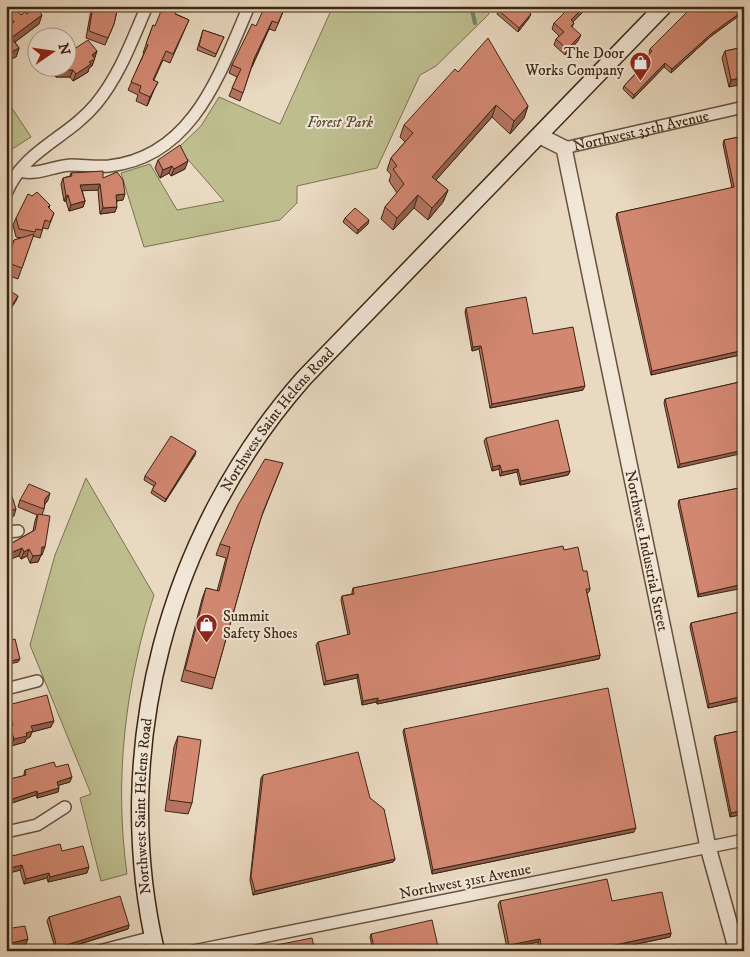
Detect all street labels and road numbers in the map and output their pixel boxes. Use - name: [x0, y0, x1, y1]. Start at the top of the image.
- street label: Northwest 35th Avenue: [571, 106, 711, 156]
- street label: Northwest Saint Helens Road: [217, 343, 339, 495]
- street label: Northwest Industrial Street: [621, 469, 672, 633]
- street label: Northwest Saint Helens Road: [131, 716, 157, 895]
- street label: Northwest 31st Avenue: [398, 859, 532, 904]

